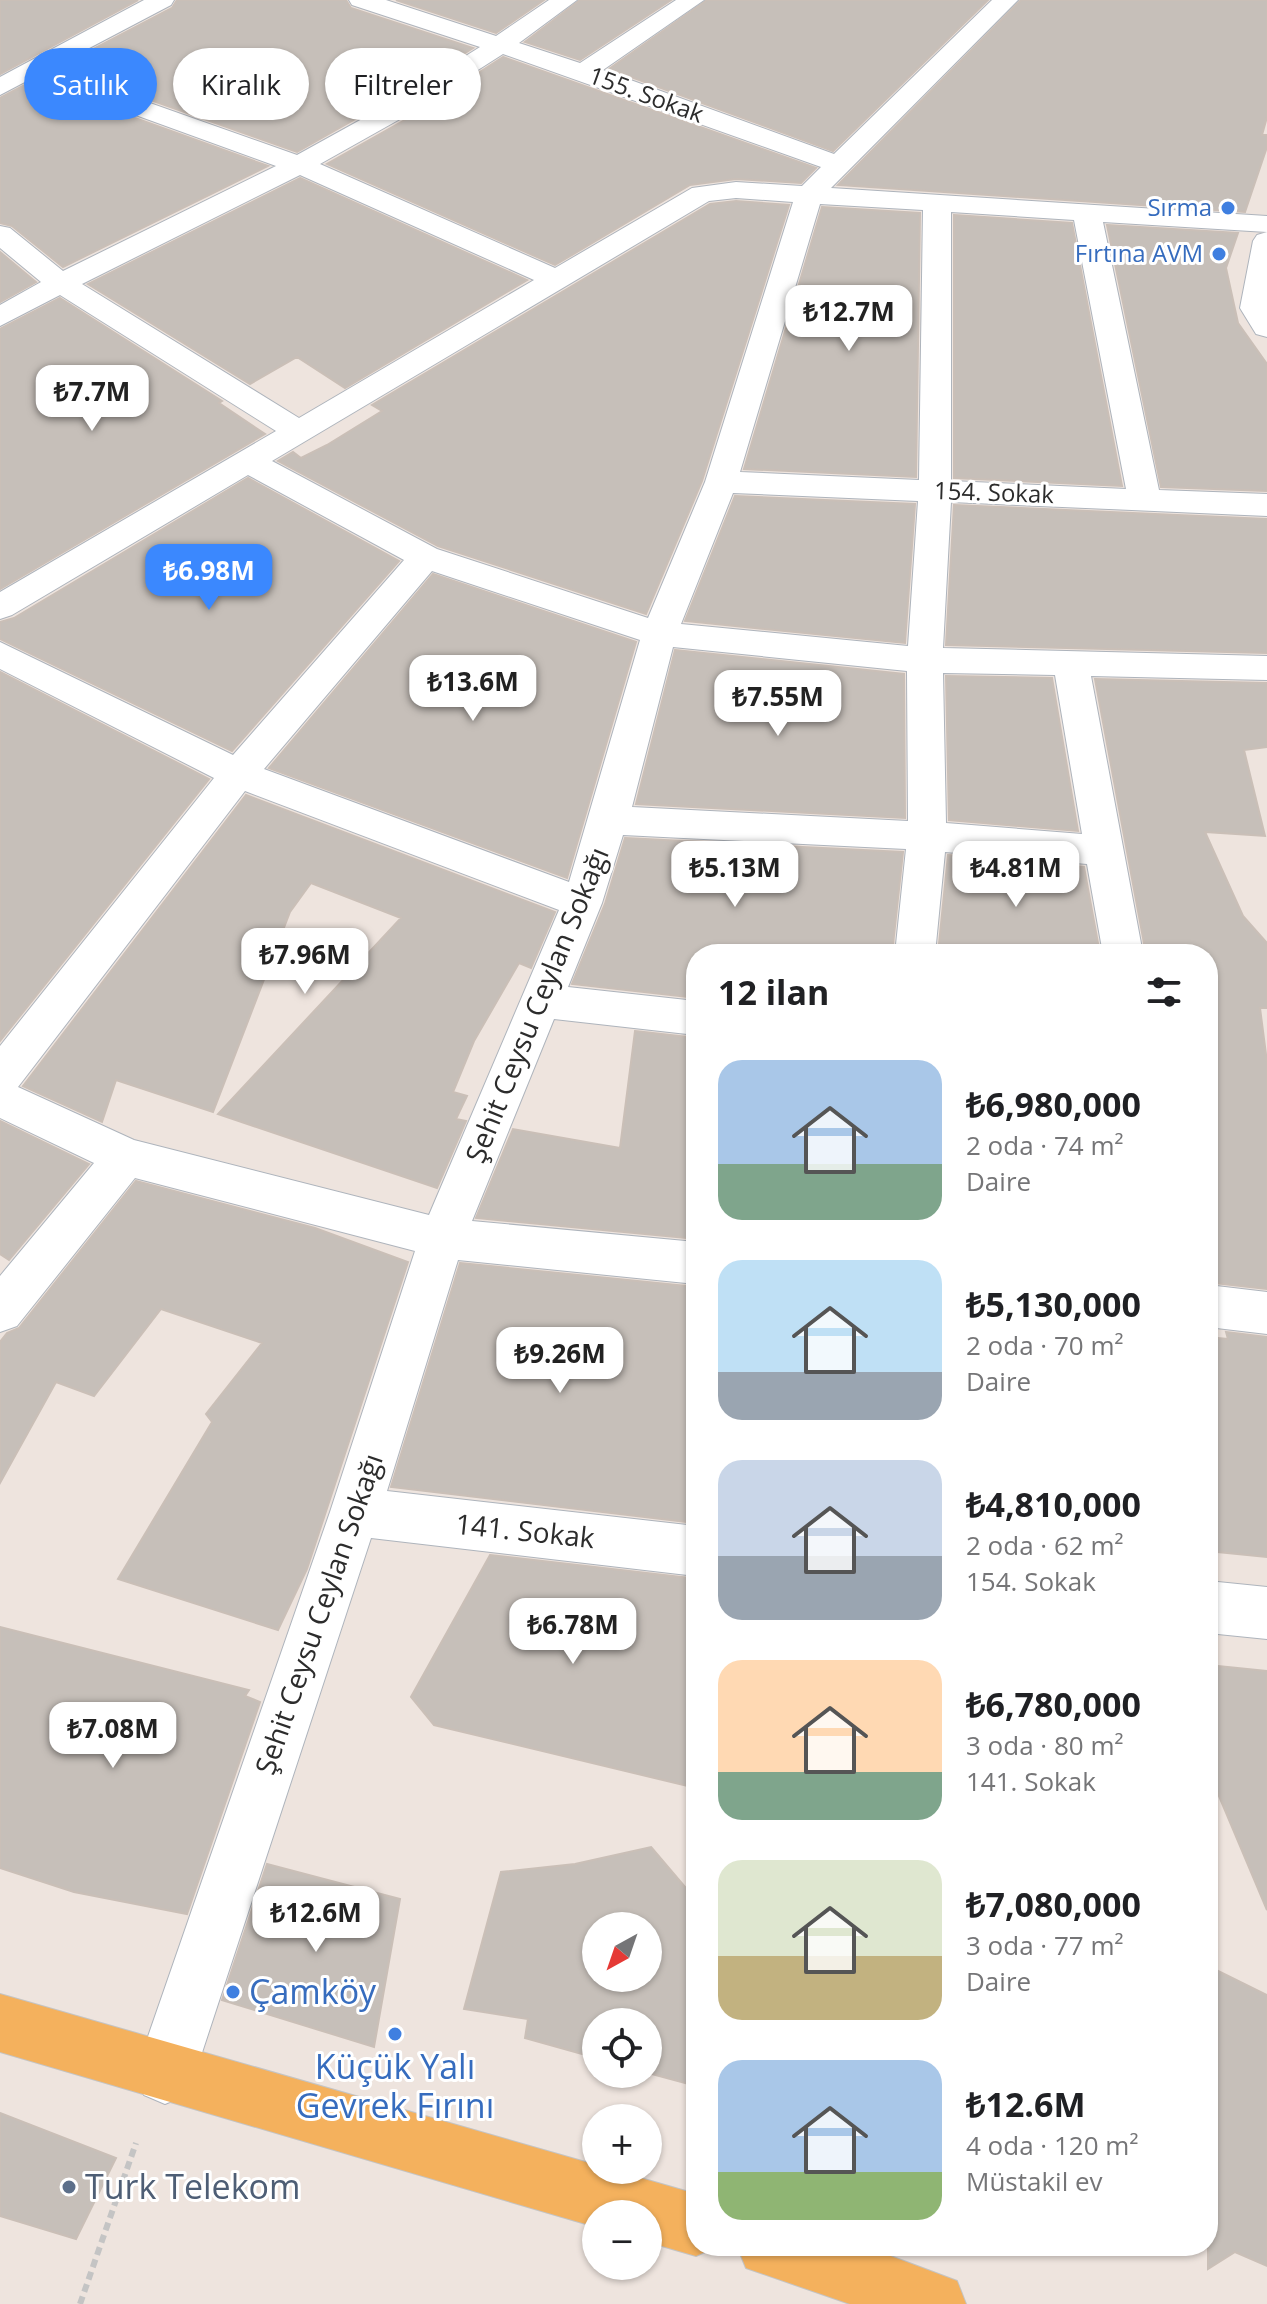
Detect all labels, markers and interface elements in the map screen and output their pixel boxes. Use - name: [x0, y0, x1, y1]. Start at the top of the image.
- chip: Satılık: [24, 48, 157, 120]
- chip: Kiralık: [173, 48, 309, 120]
- chip: Filtreler: [325, 48, 481, 120]
- street label: 155. Sokak: [585, 58, 709, 130]
- place label: Sırma: [1147, 190, 1212, 223]
- marker: Sırma: [1219, 199, 1237, 217]
- place label: Fırtına AVM: [1075, 236, 1203, 269]
- marker: Fırtına AVM: [1210, 245, 1228, 263]
- pin: ₺12.7M: [784, 285, 914, 353]
- text: ₺12.7M: [803, 293, 895, 329]
- pin: ₺7.7M: [36, 365, 148, 433]
- text: ₺7.7M: [54, 373, 130, 409]
- street label: 154. Sokak: [934, 473, 1055, 510]
- pin: ₺6.98M: [144, 544, 274, 612]
- text: ₺6.98M: [163, 552, 255, 588]
- pin: ₺13.6M: [408, 655, 538, 723]
- text: ₺13.6M: [427, 663, 519, 699]
- pin: ₺7.55M: [713, 670, 843, 738]
- text: ₺7.55M: [732, 678, 824, 714]
- street label: Şehit Ceysu Ceylan Sokağı: [455, 841, 617, 1168]
- pin: ₺5.13M: [670, 841, 800, 909]
- pin: ₺4.81M: [951, 841, 1081, 909]
- text: ₺5.13M: [689, 849, 781, 885]
- text: ₺4.81M: [970, 849, 1062, 885]
- pin: ₺7.96M: [240, 928, 370, 996]
- text: ₺7.96M: [259, 936, 351, 972]
- text: 12 ilan: [718, 969, 829, 1015]
- icon: filters: [1142, 970, 1186, 1014]
- text: ₺6,980,000: [966, 1081, 1141, 1127]
- icon: home: [782, 1092, 878, 1188]
- text: 2 oda · 74 m²: [966, 1127, 1124, 1163]
- text: Daire: [966, 1163, 1031, 1199]
- text: ₺5,130,000: [966, 1281, 1141, 1327]
- icon: home: [782, 1292, 878, 1388]
- pin: ₺9.26M: [495, 1327, 625, 1395]
- text: 2 oda · 70 m²: [966, 1327, 1124, 1363]
- text: ₺9.26M: [514, 1335, 606, 1371]
- text: Daire: [966, 1363, 1031, 1399]
- street label: Şehit Ceysu Ceylan Sokağı: [245, 1448, 391, 1779]
- text: ₺4,810,000: [966, 1481, 1141, 1527]
- icon: home: [782, 1492, 878, 1588]
- street label: 141. Sokak: [454, 1504, 597, 1556]
- text: 2 oda · 62 m²: [966, 1527, 1124, 1563]
- text: 154. Sokak: [966, 1563, 1096, 1599]
- pin: ₺6.78M: [508, 1598, 638, 1666]
- text: ₺6.78M: [527, 1606, 619, 1642]
- text: ₺6,780,000: [966, 1681, 1141, 1727]
- icon: home: [782, 1692, 878, 1788]
- pin: ₺7.08M: [48, 1702, 178, 1770]
- text: ₺7.08M: [67, 1710, 159, 1746]
- text: 3 oda · 80 m²: [966, 1727, 1124, 1763]
- text: 141. Sokak: [966, 1763, 1096, 1799]
- text: ₺7,080,000: [966, 1881, 1141, 1927]
- pin: ₺12.6M: [251, 1886, 381, 1954]
- icon: home: [782, 1892, 878, 1988]
- text: ₺12.6M: [270, 1894, 362, 1930]
- north arrow: [582, 1912, 662, 1992]
- map controls: [582, 1912, 662, 2280]
- text: 3 oda · 77 m²: [966, 1927, 1124, 1963]
- text: Daire: [966, 1963, 1031, 1999]
- place label: Çamköy: [249, 1968, 377, 2014]
- marker: Çamköy: [224, 1983, 242, 2001]
- button: locate: [582, 2008, 662, 2088]
- marker: Küçük Yalı Gevrek Fırını: [386, 2025, 404, 2043]
- place label: Küçük Yalı Gevrek Fırını: [296, 2043, 494, 2128]
- text: ₺12.6M: [966, 2081, 1086, 2127]
- icon: home: [782, 2092, 878, 2188]
- button: +: [582, 2104, 662, 2184]
- text: 4 oda · 120 m²: [966, 2127, 1138, 2163]
- place label: Turk Telekom: [85, 2163, 300, 2209]
- text: Müstakil ev: [966, 2163, 1103, 2199]
- marker: Turk Telekom: [60, 2178, 78, 2196]
- button: −: [582, 2200, 662, 2280]

